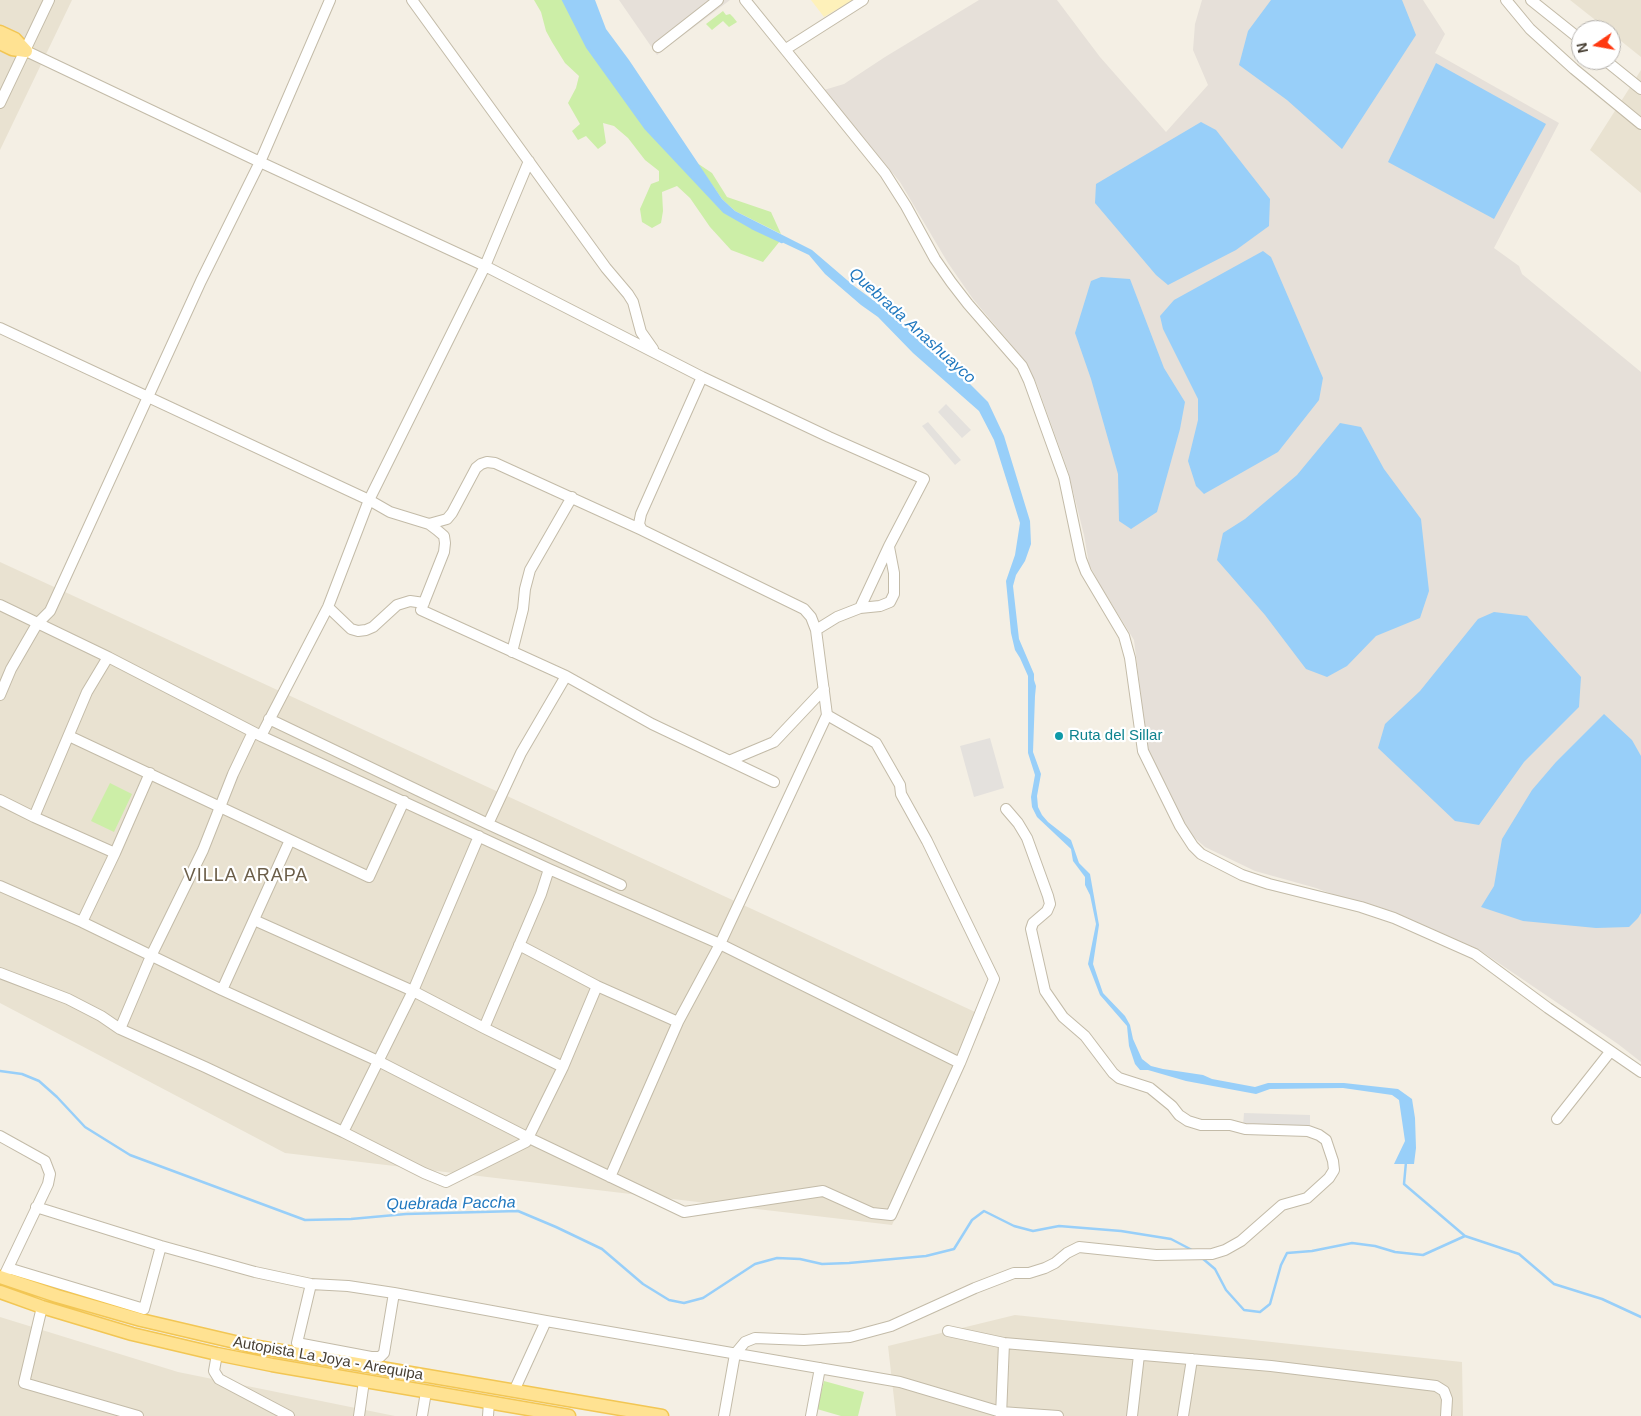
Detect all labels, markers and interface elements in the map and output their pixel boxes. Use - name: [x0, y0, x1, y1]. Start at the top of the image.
- north arrow: [1571, 20, 1621, 70]
- text: N: [1573, 41, 1591, 55]
- water label: Quebrada Anashuayco: [845, 264, 979, 388]
- place label: Ruta del Sillar: [1069, 727, 1162, 745]
- marker: Ruta del Sillar: [1053, 730, 1065, 742]
- district label: VILLA ARAPA: [182, 865, 310, 887]
- water label: Quebrada Paccha: [386, 1193, 516, 1215]
- street label: Autopista La Joya - Arequipa: [232, 1333, 424, 1385]

